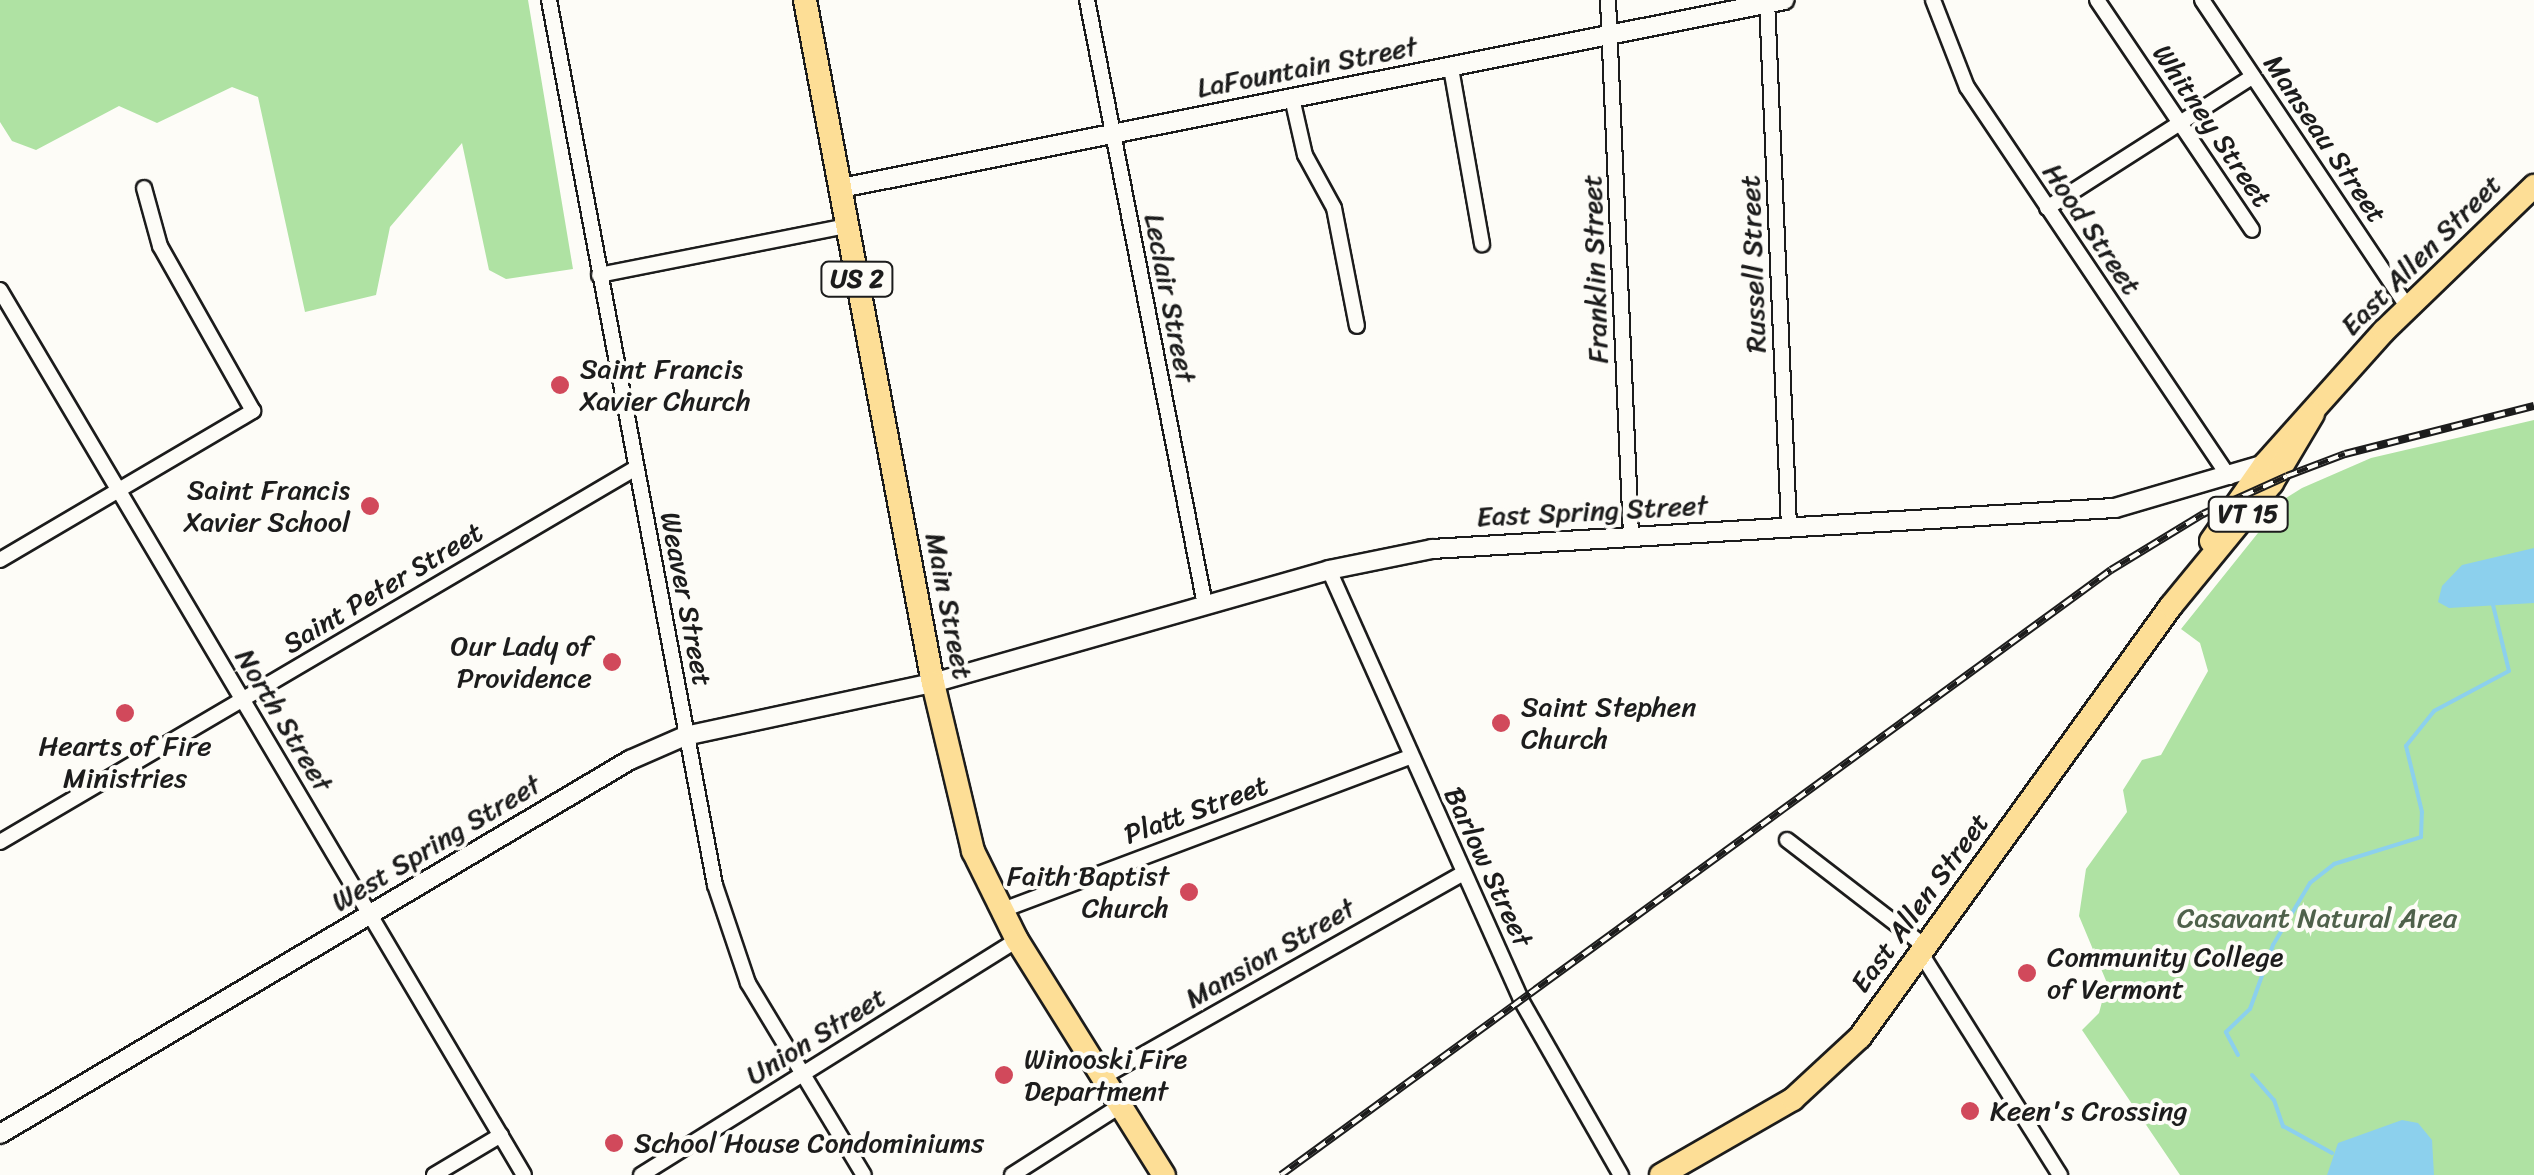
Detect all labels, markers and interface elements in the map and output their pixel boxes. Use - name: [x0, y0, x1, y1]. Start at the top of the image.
- street label: LaFountain Street: [1194, 29, 1420, 105]
- street label: Whitney Street: [2145, 38, 2279, 214]
- street label: Manseau Street: [2256, 48, 2394, 230]
- street label: Hood Street: [2036, 157, 2148, 301]
- street label: East Allen Street: [2333, 167, 2509, 343]
- street label: Franklin Street: [1575, 173, 1615, 365]
- street label: Russell Street: [1733, 175, 1773, 353]
- street label: Leclair Street: [1137, 211, 1203, 385]
- road number: US 2: [820, 259, 894, 299]
- place label: Saint Francis Xavier Church: [580, 352, 751, 418]
- marker: Saint Francis Xavier Church: [549, 374, 571, 396]
- place label: Saint Francis Xavier School: [184, 473, 350, 539]
- street label: East Spring Street: [1475, 488, 1709, 534]
- road number: VT 15: [2206, 494, 2290, 534]
- marker: Saint Francis Xavier School: [359, 495, 381, 517]
- street label: Weaver Street: [653, 509, 719, 689]
- street label: Saint Peter Street: [275, 514, 491, 662]
- street label: Main Street: [918, 530, 980, 682]
- place label: Our Lady of Providence: [450, 629, 592, 695]
- street label: North Street: [228, 642, 340, 798]
- marker: Our Lady of Providence: [601, 651, 623, 673]
- place label: Saint Stephen Church: [1521, 690, 1698, 756]
- marker: Hearts of Fire Ministries: [114, 702, 136, 724]
- marker: Saint Stephen Church: [1490, 712, 1512, 734]
- place label: Hearts of Fire Ministries: [38, 729, 212, 795]
- street label: West Spring Street: [325, 767, 547, 919]
- street label: Platt Street: [1119, 768, 1273, 852]
- street label: Barlow Street: [1436, 781, 1540, 953]
- street label: East Allen Street: [1843, 806, 1997, 1000]
- place label: Faith Baptist Church: [1008, 859, 1169, 925]
- marker: Faith Baptist Church: [1178, 881, 1200, 903]
- street label: Mansion Street: [1179, 891, 1361, 1015]
- park label: Casavant Natural Area: [2177, 901, 2457, 935]
- place label: Community College of Vermont: [2047, 940, 2283, 1006]
- marker: Community College of Vermont: [2016, 962, 2038, 984]
- street label: Union Street: [740, 980, 892, 1092]
- place label: Winooski Fire Department: [1024, 1042, 1188, 1108]
- marker: Winooski Fire Department: [993, 1064, 1015, 1086]
- place label: Keen's Crossing: [1990, 1094, 2186, 1128]
- marker: Keen's Crossing: [1959, 1100, 1981, 1122]
- place label: School House Condominiums: [634, 1126, 982, 1160]
- marker: School House Condominiums: [603, 1132, 625, 1154]

